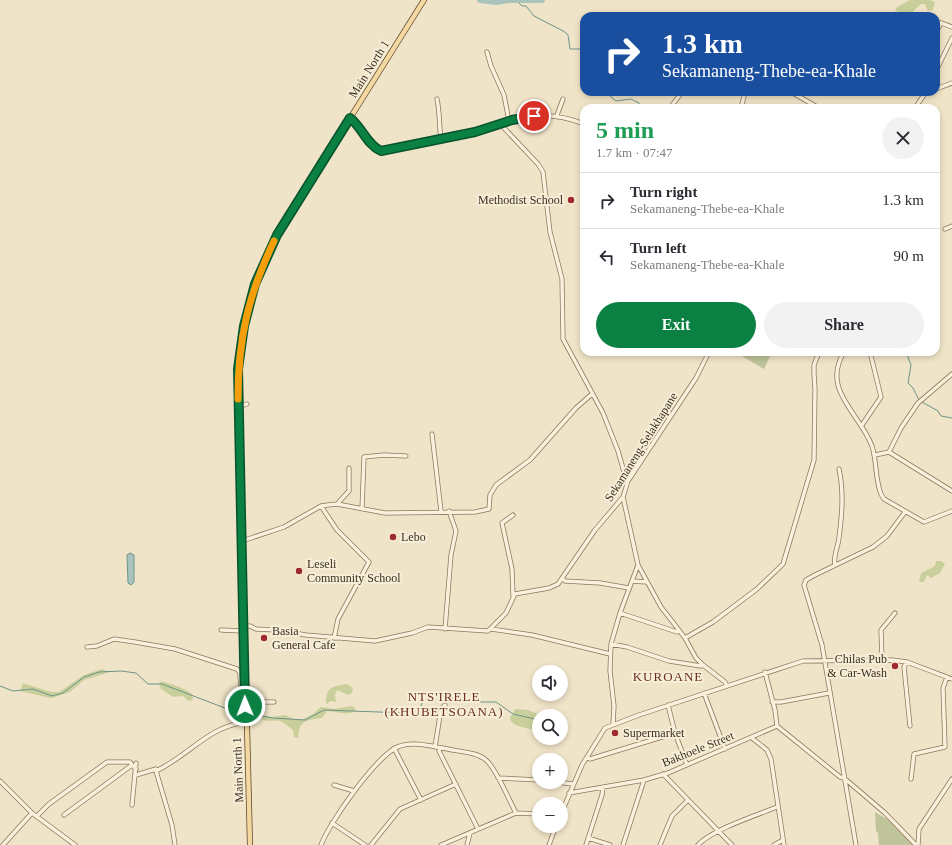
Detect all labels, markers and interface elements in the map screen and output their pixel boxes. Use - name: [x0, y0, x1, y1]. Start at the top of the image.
- icon: right: [596, 28, 648, 80]
- text: 1.3 km: [662, 28, 743, 59]
- street label: Main North 1: [346, 38, 392, 100]
- text: Sekamaneng-Thebe-ea-Khale: [662, 61, 876, 81]
- pin: [517, 99, 551, 133]
- icon: arrive: [523, 105, 545, 127]
- text: 5 min: [596, 117, 654, 143]
- button: close: [882, 117, 924, 159]
- text: 1.7 km · 07:47: [596, 145, 673, 160]
- text: Turn right: [630, 184, 697, 200]
- icon: right: [596, 190, 618, 212]
- text: 1.3 km: [882, 192, 924, 208]
- place label: Methodist School: [478, 193, 564, 207]
- marker: Methodist School: [566, 195, 576, 205]
- text: Sekamaneng-Thebe-ea-Khale: [630, 201, 784, 216]
- text: Turn left: [630, 240, 687, 256]
- icon: left: [596, 246, 618, 268]
- text: 90 m: [894, 248, 924, 264]
- text: Sekamaneng-Thebe-ea-Khale: [630, 257, 784, 272]
- button: Exit: [596, 302, 756, 348]
- button: Share: [764, 302, 924, 348]
- street label: Sekamaneng-Selakhapane: [602, 390, 680, 504]
- place label: Lebo: [401, 530, 426, 544]
- marker: Lebo: [388, 532, 398, 542]
- place label: Leseli Community School: [307, 557, 401, 585]
- marker: Leseli Community School: [294, 566, 304, 576]
- place label: Basia General Cafe: [272, 624, 336, 652]
- marker: Basia General Cafe: [259, 633, 269, 643]
- place label: Chilas Pub & Car-Wash: [827, 652, 887, 680]
- marker: Chilas Pub & Car-Wash: [890, 661, 900, 671]
- map controls: [532, 665, 568, 833]
- button: sound: [532, 665, 568, 701]
- district label: KUROANE: [633, 669, 703, 684]
- position arrow: [224, 685, 266, 727]
- district label: NTS'IRELE (KHUBETSOANA): [384, 689, 504, 719]
- button: search: [532, 709, 568, 745]
- place label: Supermarket: [623, 726, 685, 740]
- marker: Supermarket: [610, 728, 620, 738]
- street label: Bakhoele Street: [660, 728, 737, 770]
- street label: Main North 1: [230, 737, 246, 803]
- button: +: [532, 753, 568, 789]
- button: −: [532, 797, 568, 833]

